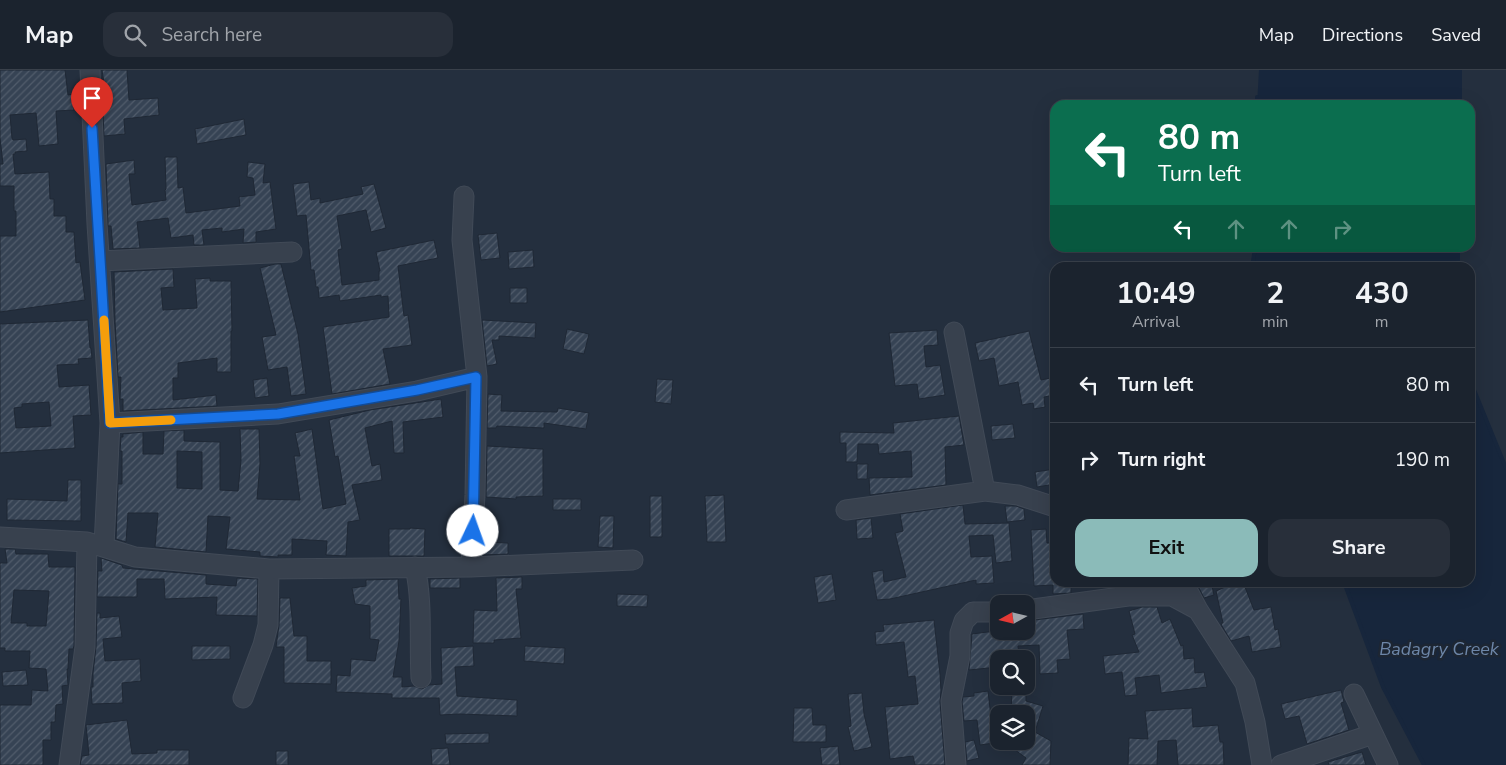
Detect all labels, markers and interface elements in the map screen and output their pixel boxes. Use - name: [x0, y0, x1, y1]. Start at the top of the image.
- search box: [103, 12, 453, 57]
- text: Map: [25, 19, 73, 51]
- icon: search: [121, 21, 149, 49]
- text: Search here: [161, 22, 262, 48]
- text: Map: [1259, 23, 1294, 47]
- text: Directions: [1322, 23, 1403, 47]
- text: Saved: [1431, 23, 1481, 47]
- pin: [71, 77, 113, 128]
- icon: arrive: [78, 84, 106, 112]
- text: 80 m: [1158, 114, 1240, 161]
- icon: left: [1075, 120, 1140, 185]
- text: Turn left: [1158, 159, 1241, 189]
- icon: left: [1169, 215, 1197, 243]
- icon: ahead: [1222, 215, 1250, 243]
- icon: ahead: [1275, 215, 1303, 243]
- icon: right: [1328, 215, 1356, 243]
- text: 10:49: [1116, 273, 1196, 314]
- text: 2: [1266, 273, 1284, 314]
- text: 430: [1355, 273, 1409, 314]
- text: Arrival: [1132, 311, 1180, 333]
- text: min: [1262, 311, 1288, 333]
- text: m: [1375, 311, 1389, 333]
- icon: left: [1075, 371, 1103, 399]
- text: Turn left: [1118, 372, 1193, 398]
- text: 80 m: [1406, 372, 1450, 398]
- icon: right: [1075, 446, 1103, 474]
- text: Turn right: [1118, 447, 1205, 473]
- text: 190 m: [1395, 447, 1450, 473]
- position arrow: [446, 504, 498, 556]
- button: Exit: [1075, 519, 1258, 577]
- button: Share: [1268, 519, 1450, 577]
- north arrow: [990, 595, 1035, 640]
- map controls: [990, 595, 1035, 750]
- water label: Badagry Creek: [1379, 637, 1500, 661]
- button: search: [990, 650, 1035, 695]
- button: layers: [990, 705, 1035, 750]

